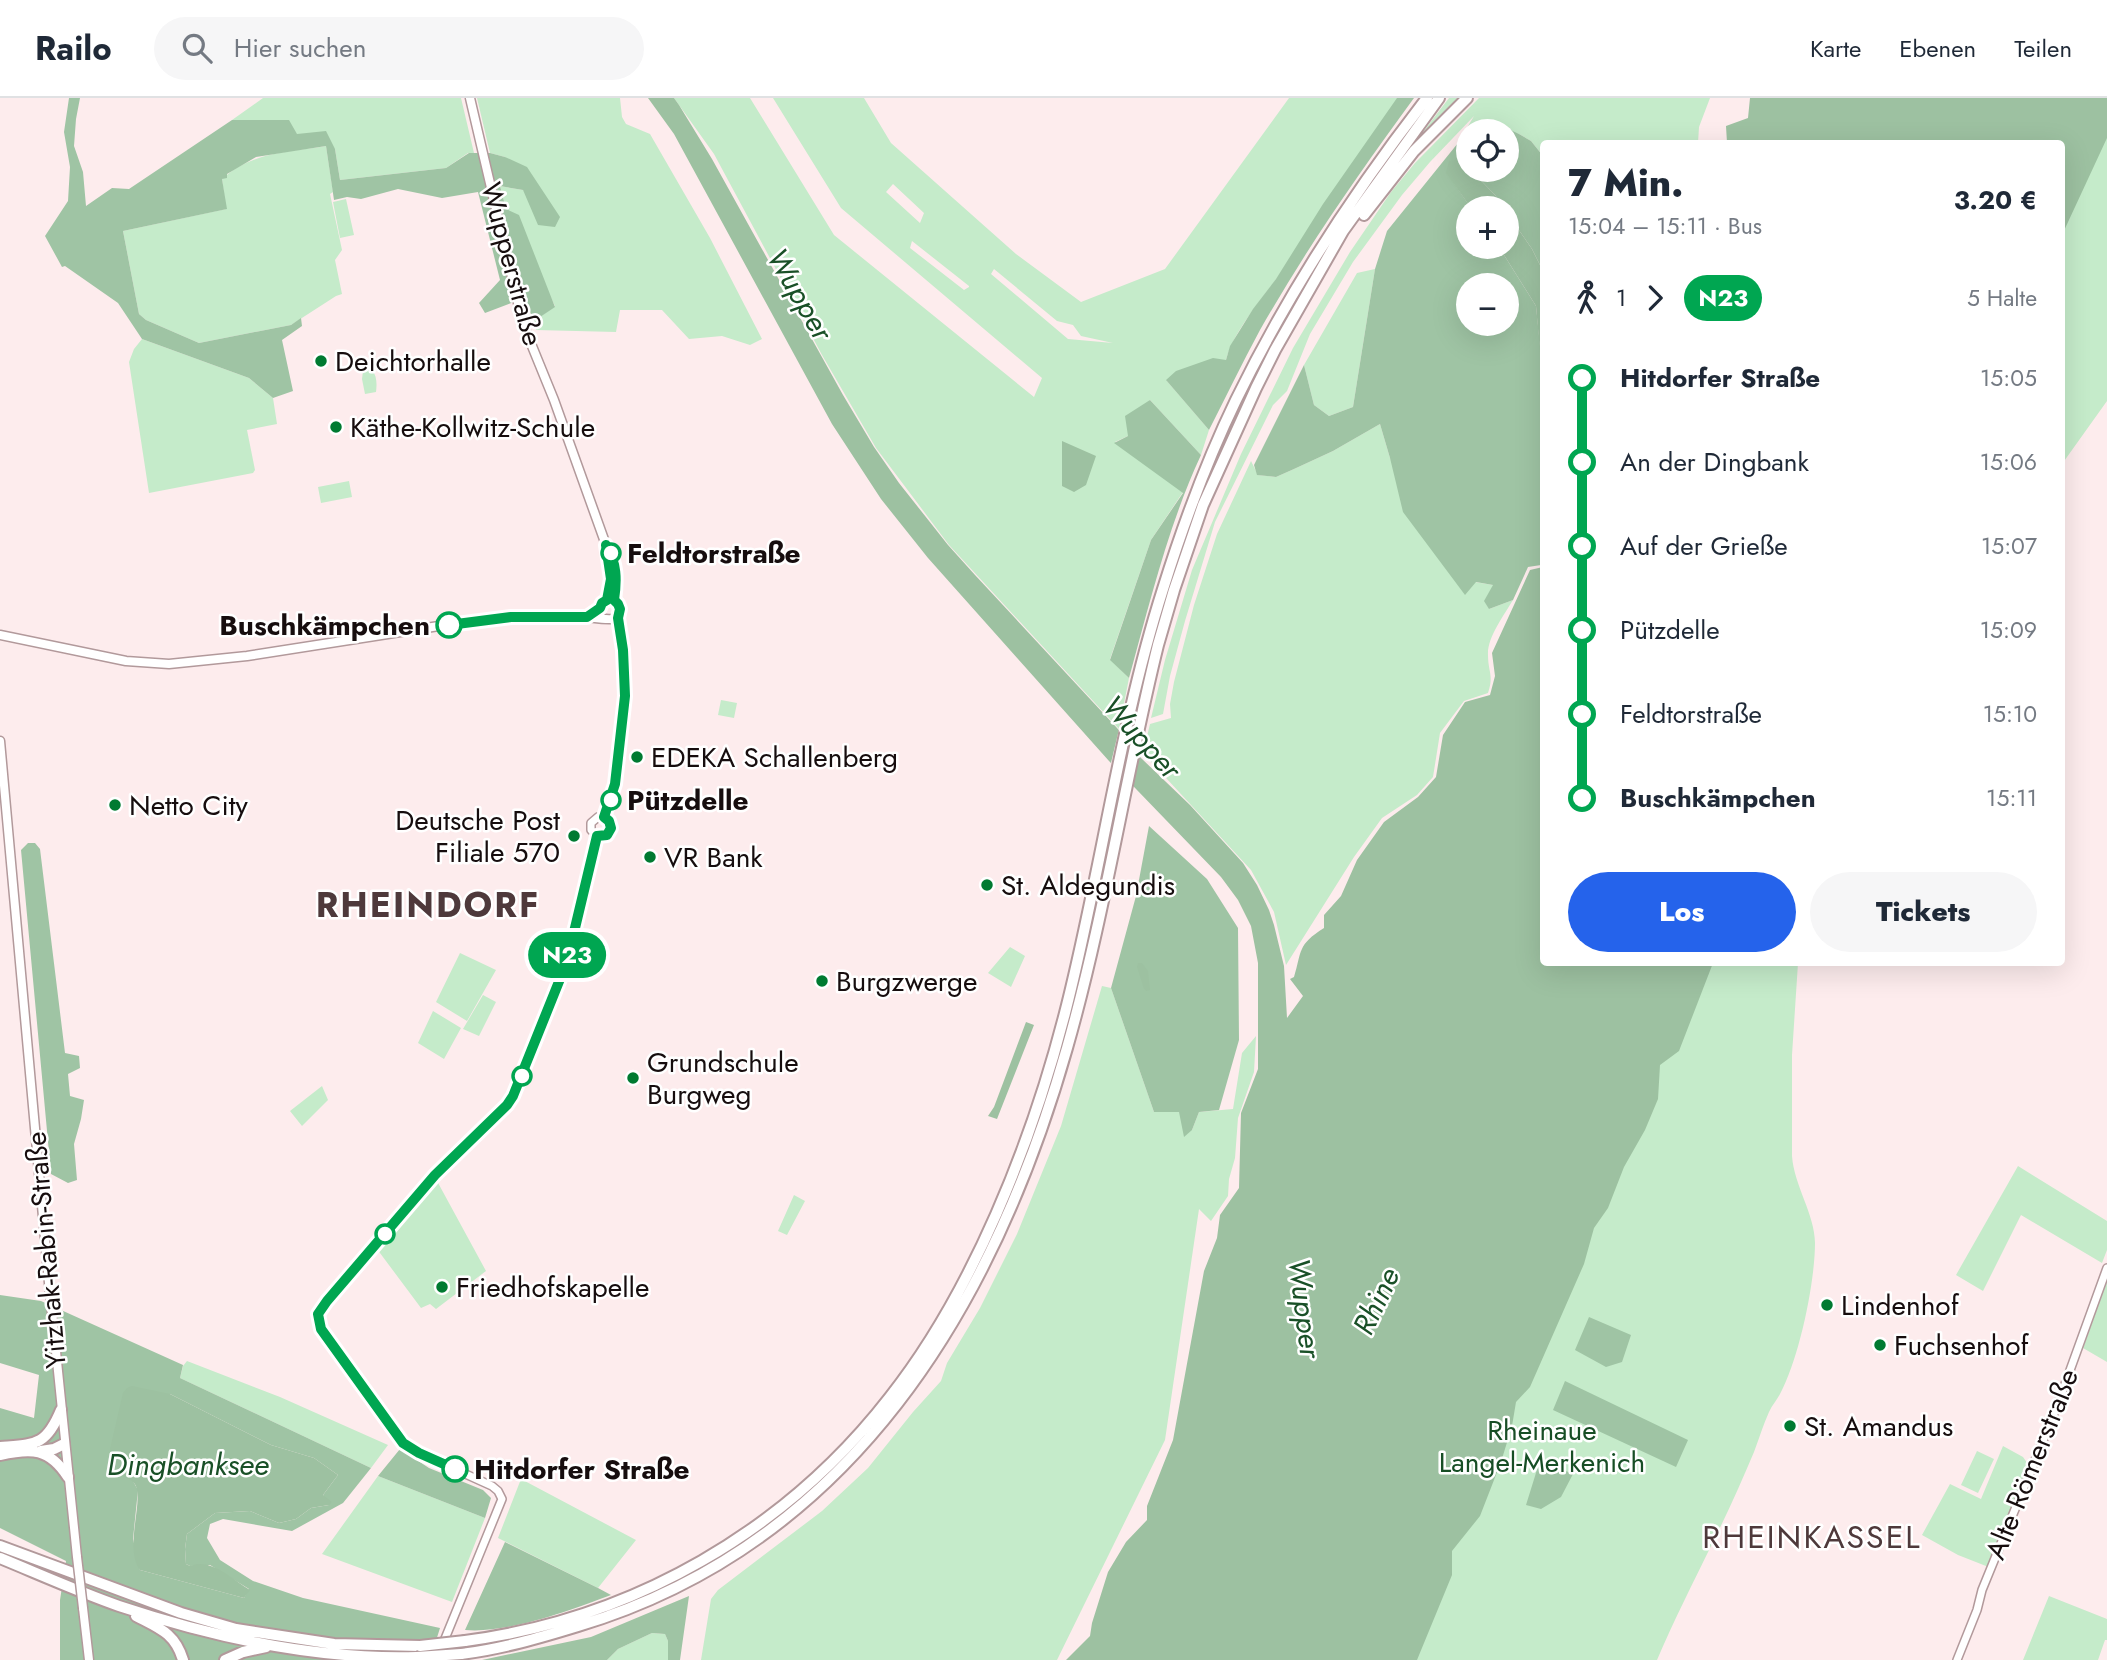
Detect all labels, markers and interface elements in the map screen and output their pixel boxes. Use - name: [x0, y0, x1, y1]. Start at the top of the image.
- search box: [154, 17, 644, 80]
- text: Railo: [35, 25, 112, 72]
- icon: search: [178, 29, 216, 67]
- text: Hier suchen: [234, 29, 366, 67]
- text: Karte: [1810, 31, 1861, 66]
- text: Ebenen: [1899, 31, 1976, 66]
- text: Teilen: [2014, 31, 2072, 66]
- map controls: [1456, 119, 1519, 336]
- button: locate: [1456, 119, 1519, 182]
- text: 7 Min.: [1568, 155, 1684, 210]
- street label: Wupperstraße: [470, 178, 554, 350]
- text: 3.20 €: [1954, 181, 2037, 219]
- button: +: [1456, 196, 1519, 259]
- text: 15:04 – 15:11 · Bus: [1568, 209, 1762, 243]
- water label: Wupper: [756, 240, 845, 350]
- button: −: [1456, 273, 1519, 336]
- icon: walk: [1568, 279, 1606, 317]
- icon: forward: [1636, 279, 1674, 317]
- text: N23: [1698, 280, 1748, 315]
- text: 1: [1616, 281, 1626, 315]
- text: 5 Halte: [1967, 281, 2037, 315]
- place label: Deichtorhalle: [335, 341, 491, 382]
- marker: Deichtorhalle: [313, 353, 329, 369]
- text: Hitdorfer Straße: [1620, 359, 1820, 397]
- text: 15:05: [1980, 361, 2037, 395]
- place label: Käthe-Kollwitz-Schule: [350, 407, 595, 448]
- marker: Käthe-Kollwitz-Schule: [328, 419, 344, 435]
- text: An der Dingbank: [1620, 443, 1809, 481]
- text: 15:06: [1980, 445, 2037, 479]
- text: Auf der Grieße: [1620, 527, 1788, 565]
- text: 15:07: [1981, 529, 2037, 563]
- place label: Feldtorstraße: [627, 533, 801, 574]
- marker: Feldtorstraße: [601, 543, 621, 563]
- place label: Buschkämpchen: [219, 605, 430, 646]
- text: Pützdelle: [1620, 611, 1720, 649]
- marker: Buschkämpchen: [436, 612, 462, 638]
- text: 15:09: [1980, 613, 2037, 647]
- water label: Wupper: [1093, 685, 1193, 790]
- text: Feldtorstraße: [1620, 695, 1762, 733]
- text: 15:10: [1983, 697, 2037, 731]
- place label: EDEKA Schallenberg: [651, 737, 898, 778]
- marker: EDEKA Schallenberg: [629, 749, 645, 765]
- text: Buschkämpchen: [1620, 779, 1816, 817]
- place label: Pützdelle: [627, 780, 749, 821]
- text: 15:11: [1986, 781, 2037, 815]
- place label: Netto City: [129, 785, 248, 826]
- marker: Pützdelle: [601, 790, 621, 810]
- marker: Netto City: [107, 797, 123, 813]
- place label: Deutsche Post Filiale 570: [395, 800, 560, 873]
- marker: Deutsche Post Filiale 570: [566, 828, 582, 844]
- place label: VR Bank: [664, 837, 763, 878]
- marker: VR Bank: [642, 849, 658, 865]
- place label: St. Aldegundis: [1001, 865, 1175, 906]
- button: Los: [1568, 872, 1796, 952]
- button: Tickets: [1810, 872, 2037, 952]
- marker: St. Aldegundis: [979, 877, 995, 893]
- district label: RHEINDORF: [316, 880, 540, 930]
- line badge: N23: [527, 932, 607, 978]
- text: N23: [542, 937, 592, 972]
- place label: Burgzwerge: [836, 961, 977, 1002]
- marker: Burgzwerge: [814, 973, 830, 989]
- place label: Grundschule Burgweg: [647, 1042, 799, 1115]
- unlabelled marker: [512, 1066, 532, 1086]
- marker: Grundschule Burgweg: [625, 1070, 641, 1086]
- street label: Yitzhak-Rabin-Straße: [15, 1130, 77, 1370]
- unlabelled marker: [375, 1224, 395, 1244]
- water label: Wupper: [1278, 1256, 1333, 1362]
- water label: Rhine: [1342, 1260, 1410, 1342]
- place label: Friedhofskapelle: [456, 1267, 649, 1308]
- marker: Friedhofskapelle: [434, 1279, 450, 1295]
- place label: Lindenhof: [1841, 1285, 1960, 1326]
- marker: Lindenhof: [1819, 1297, 1835, 1313]
- place label: Fuchsenhof: [1894, 1325, 2030, 1366]
- marker: Fuchsenhof: [1872, 1337, 1888, 1353]
- street label: Alte Römerstraße: [1975, 1362, 2089, 1566]
- place label: St. Amandus: [1804, 1406, 1953, 1447]
- park label: Rheinaue Langel-Merkenich: [1439, 1410, 1645, 1483]
- marker: St. Amandus: [1782, 1418, 1798, 1434]
- water label: Dingbanksee: [107, 1443, 269, 1486]
- place label: Hitdorfer Straße: [474, 1449, 689, 1490]
- marker: Hitdorfer Straße: [442, 1456, 468, 1482]
- district label: RHEINKASSEL: [1702, 1514, 1922, 1560]

